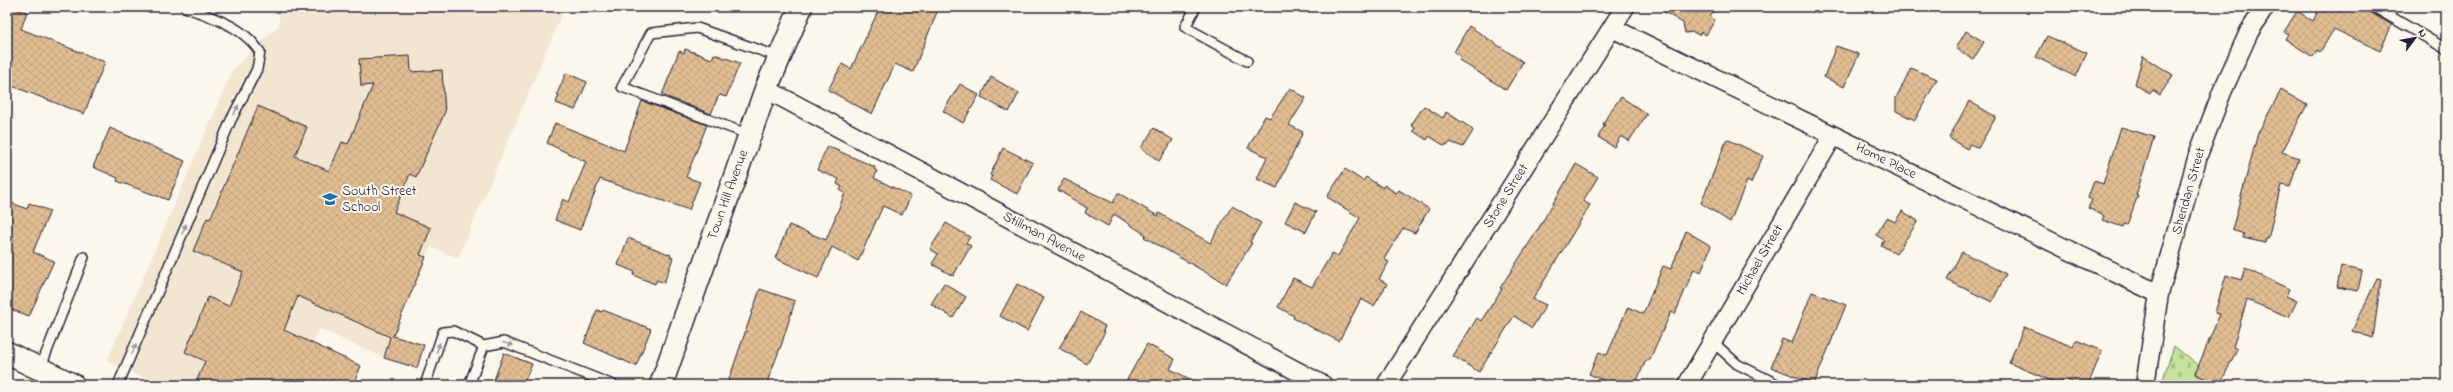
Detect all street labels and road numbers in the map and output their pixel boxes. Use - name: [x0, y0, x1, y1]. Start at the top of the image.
- street label: Home Place: [1852, 137, 1921, 185]
- street label: Sheridan Street: [2167, 145, 2212, 237]
- street label: Town Hill Avenue: [702, 146, 754, 243]
- street label: Stone Street: [1478, 159, 1534, 232]
- street label: Stillman Avenue: [999, 206, 1090, 268]
- street label: Michael Street: [1731, 220, 1789, 299]

